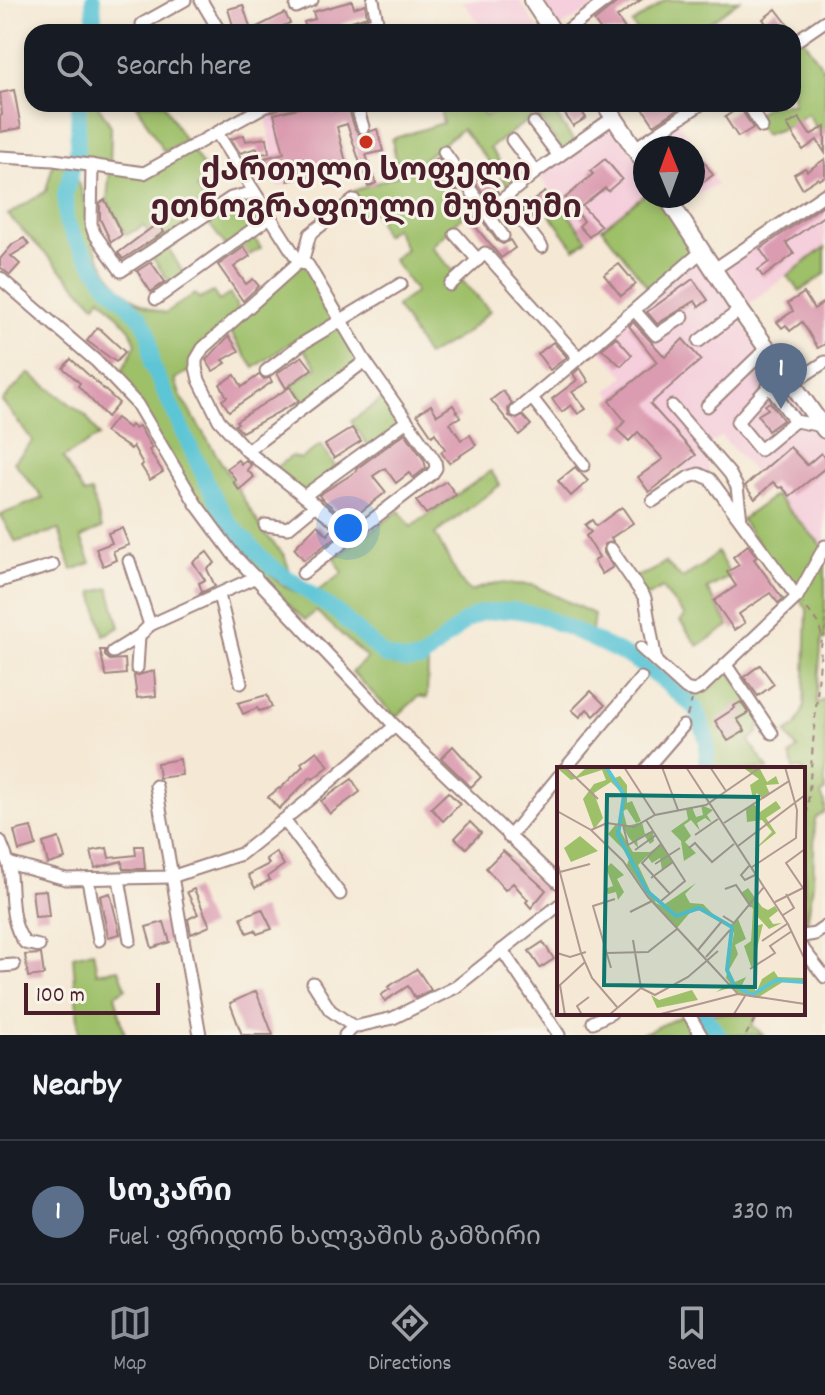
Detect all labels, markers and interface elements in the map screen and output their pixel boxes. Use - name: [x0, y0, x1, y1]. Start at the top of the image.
- search box: [24, 24, 801, 112]
- icon: search: [52, 46, 96, 90]
- text: Search here: [116, 47, 252, 90]
- marker: ქართული სოფელი ეთნოგრაფიული მუზეუმი: [357, 133, 375, 151]
- north arrow: [633, 136, 705, 208]
- place label: ქართული სოფელი ეთნოგრაფიული მუზეუმი: [150, 151, 582, 234]
- pin: 1: [755, 343, 807, 409]
- your location: [328, 508, 368, 548]
- inset map: [557, 767, 805, 1015]
- scale bar: [24, 979, 160, 1015]
- text: 100 m: [36, 981, 85, 1012]
- text: Nearby: [32, 1063, 121, 1112]
- text: სოკარი: [108, 1173, 232, 1216]
- text: 1: [55, 1194, 61, 1231]
- text: 330 m: [732, 1194, 793, 1231]
- text: Fuel · ფრიდონ ხალვაშის გამზირი: [108, 1220, 541, 1257]
- tab: Map: [108, 1301, 152, 1380]
- tab: Directions: [368, 1301, 452, 1380]
- tab: Saved: [668, 1301, 717, 1380]

